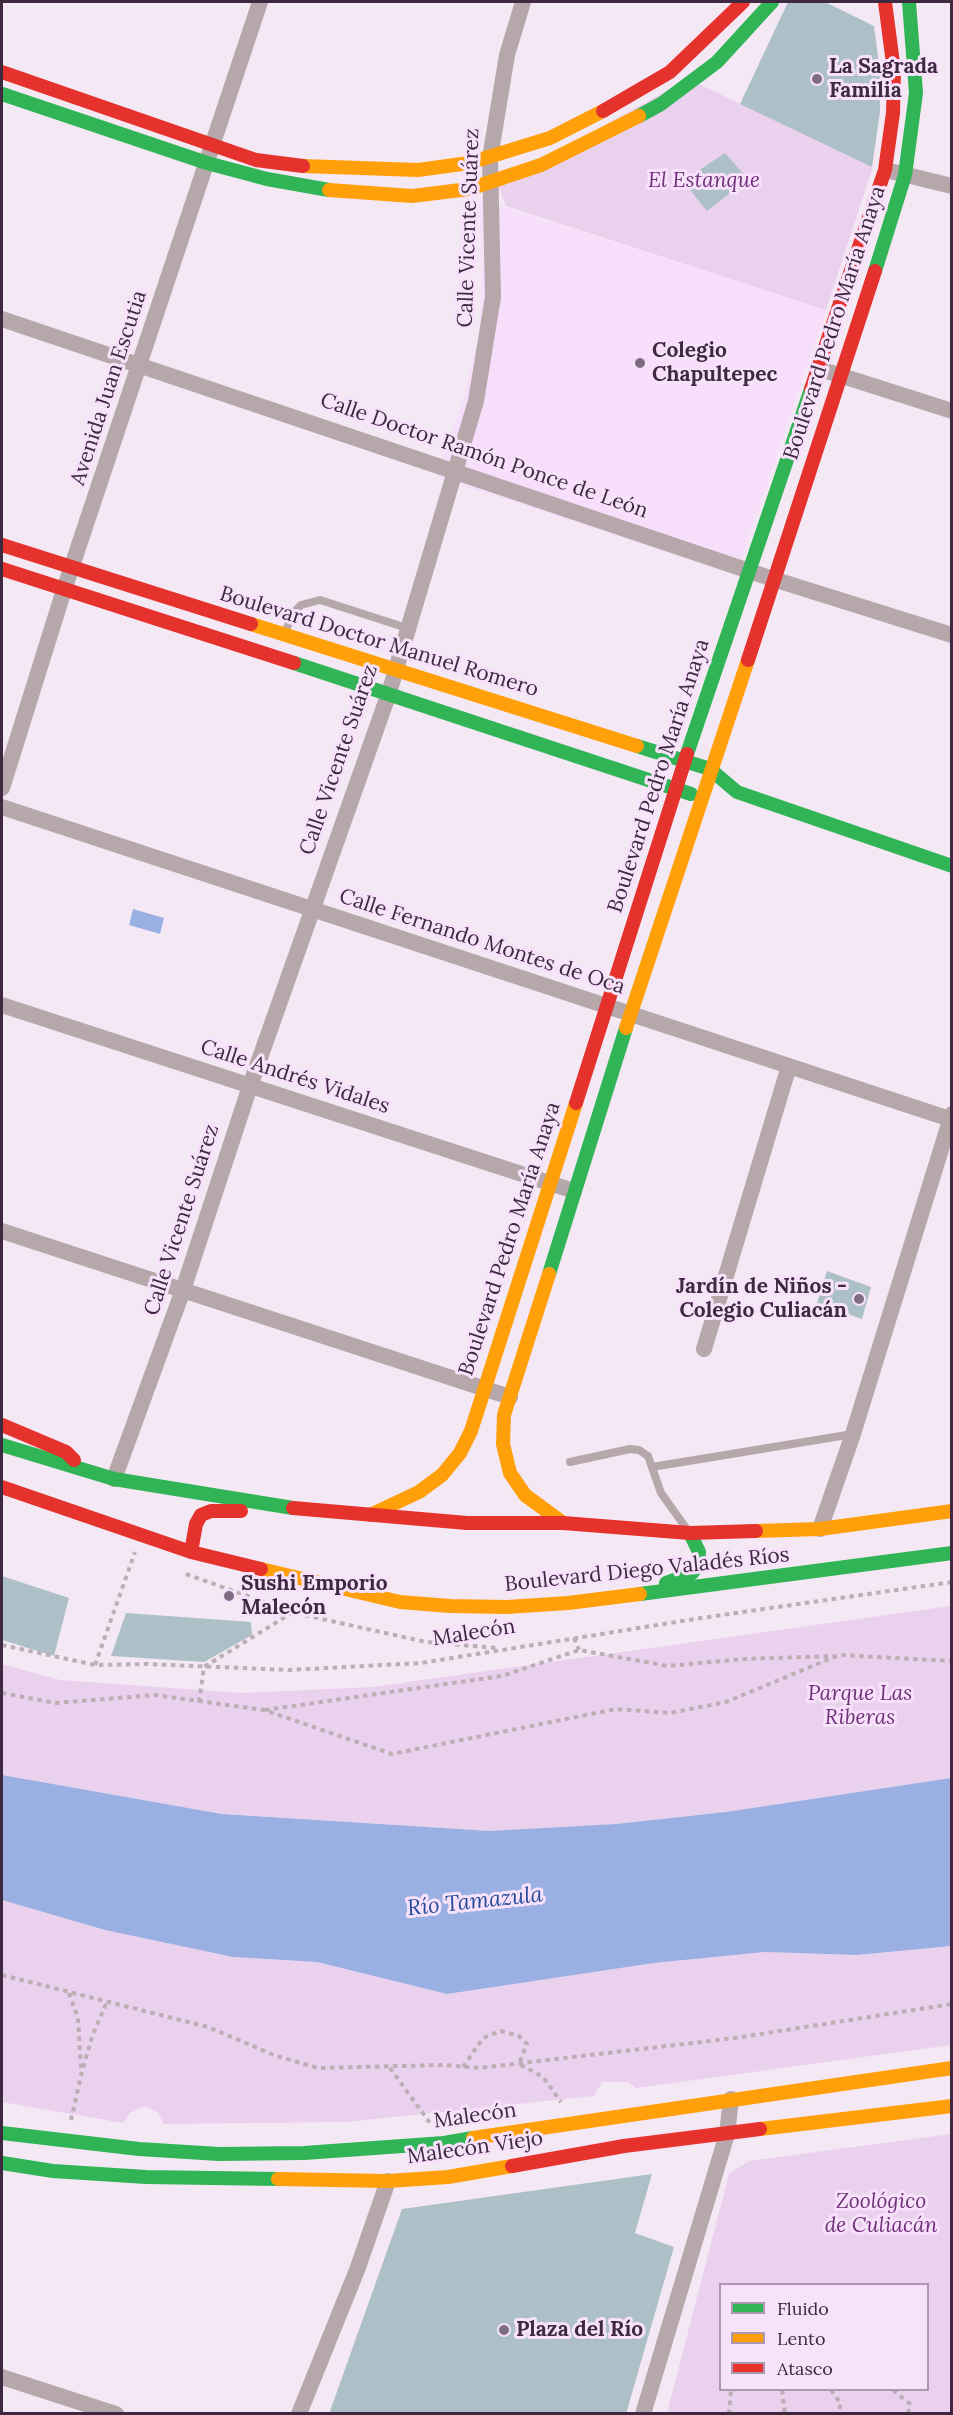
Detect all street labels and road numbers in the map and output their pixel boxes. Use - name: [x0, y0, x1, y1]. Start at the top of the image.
- street label: Calle Vicente Suárez: [453, 128, 485, 328]
- street label: Boulevard Pedro María Anaya: [779, 183, 891, 463]
- street label: Avenida Juan Escutia: [66, 288, 152, 488]
- street label: Calle Doctor Ramón Ponce de León: [317, 388, 651, 524]
- street label: Boulevard Doctor Manuel Romero: [217, 581, 541, 703]
- street label: Boulevard Pedro María Anaya: [603, 636, 715, 916]
- street label: Calle Vicente Suárez: [295, 662, 383, 858]
- street label: Calle Fernando Montes de Oca: [336, 884, 628, 1000]
- street label: Calle Andrés Vidales: [197, 1035, 393, 1119]
- street label: Boulevard Pedro María Anaya: [454, 1099, 566, 1379]
- street label: Calle Vicente Suárez: [139, 1121, 225, 1319]
- street label: Boulevard Diego Valadés Ríos: [503, 1543, 791, 1597]
- street label: Malecón: [431, 1614, 517, 1652]
- street label: Malecón: [432, 2098, 518, 2134]
- street label: Malecón Viejo: [405, 2126, 545, 2170]

